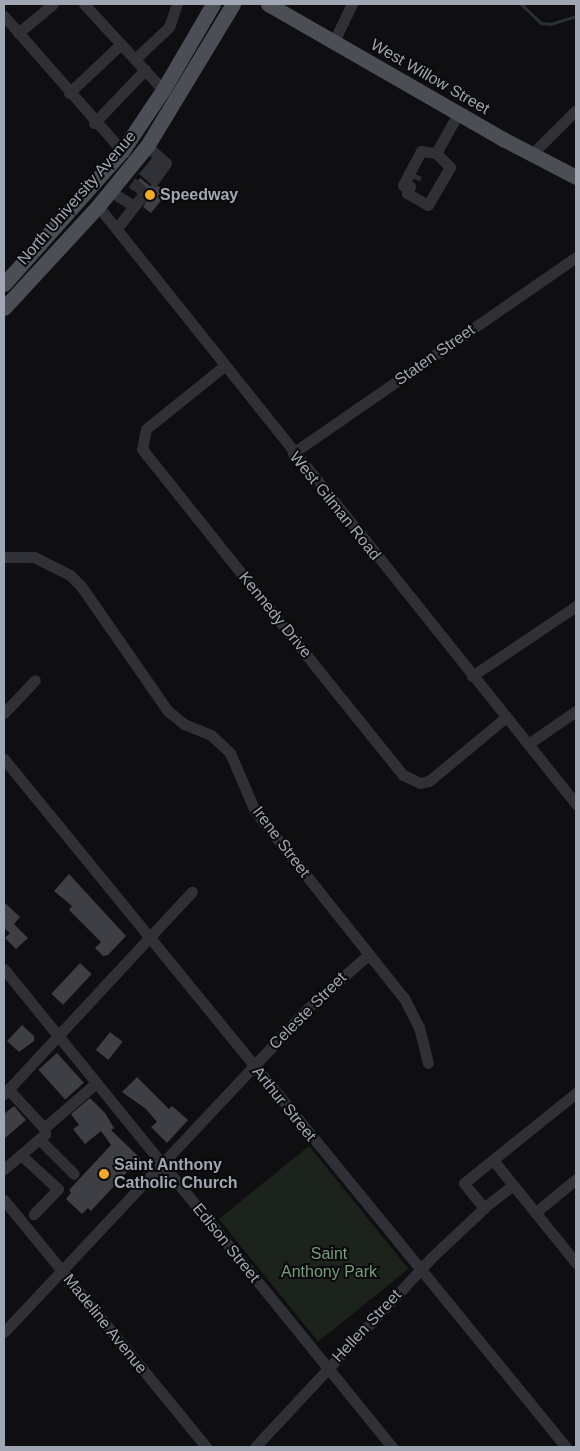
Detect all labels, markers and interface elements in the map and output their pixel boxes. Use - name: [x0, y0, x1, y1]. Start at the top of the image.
- street label: West Willow Street: [367, 35, 493, 119]
- street label: North University Avenue: [13, 127, 141, 269]
- place label: Speedway: [160, 185, 238, 205]
- marker: Speedway: [144, 189, 156, 201]
- street label: Staten Street: [391, 320, 479, 390]
- street label: West Gilman Road: [285, 448, 385, 564]
- street label: Kennedy Drive: [235, 568, 315, 662]
- street label: Irene Street: [248, 803, 314, 881]
- street label: Celeste Street: [265, 968, 351, 1054]
- street label: Arthur Street: [248, 1063, 320, 1145]
- place label: Saint Anthony Catholic Church: [114, 1155, 238, 1193]
- marker: Saint Anthony Catholic Church: [98, 1168, 110, 1180]
- street label: Edison Street: [188, 1200, 264, 1286]
- park label: Saint Anthony Park: [281, 1244, 377, 1282]
- street label: Madeline Avenue: [59, 1270, 151, 1378]
- street label: Hellen Street: [328, 1286, 406, 1366]

